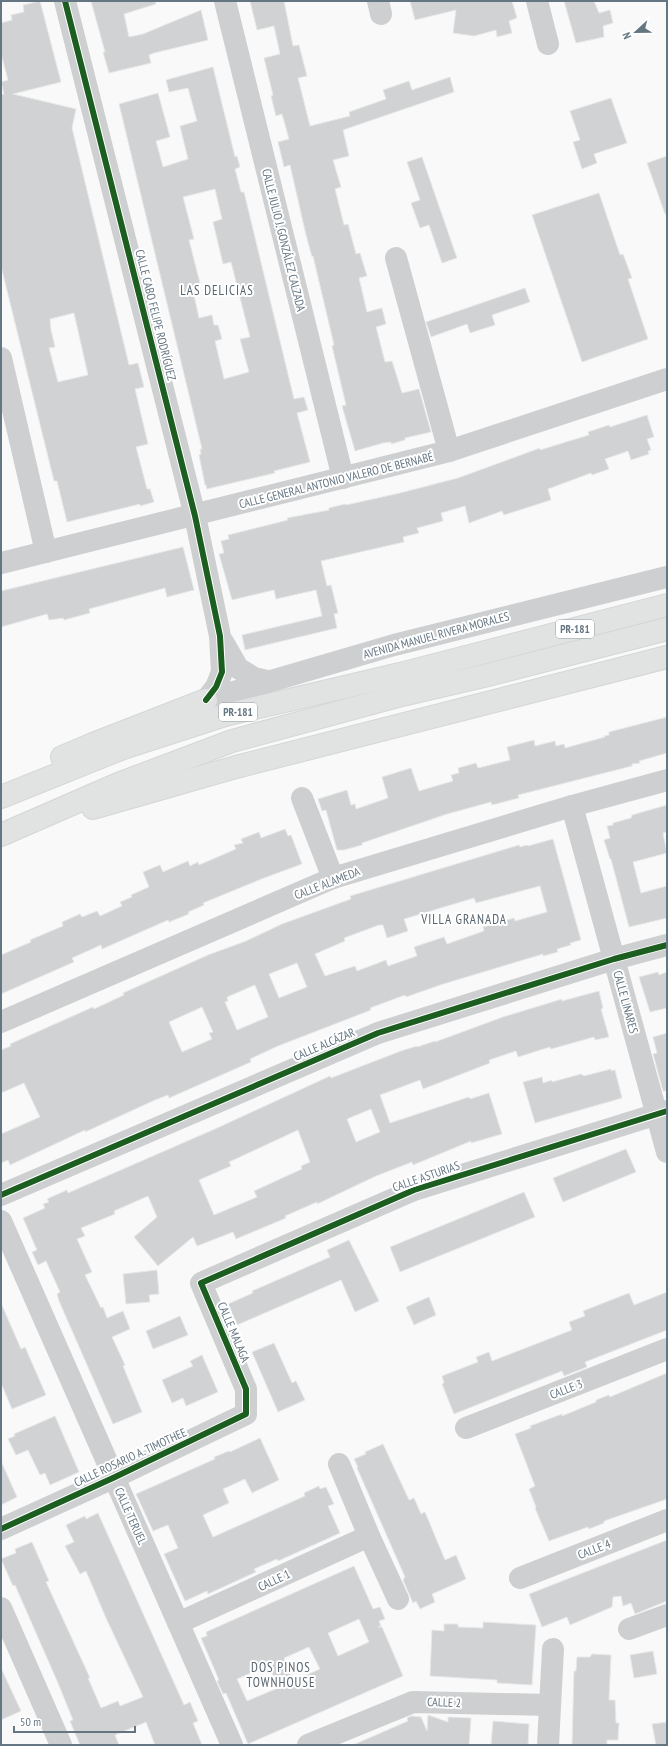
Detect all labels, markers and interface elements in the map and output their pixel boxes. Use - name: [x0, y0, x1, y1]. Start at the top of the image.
- north arrow: [616, 12, 656, 52]
- text: N: [619, 30, 634, 41]
- street label: CALLE JULIO J. GONZÁLEZ CALZADA: [259, 167, 309, 313]
- street label: CALLE CABO FELIPE RODRÍGUEZ: [132, 248, 180, 382]
- district label: LAS DELICIAS: [180, 282, 254, 299]
- street label: CALLE GENERAL ANTONIO VALERO DE BERNABÉ: [237, 449, 435, 511]
- street label: AVENIDA MANUEL RIVERA MORALES: [361, 608, 511, 662]
- road number: PR-181: [556, 620, 594, 638]
- road number: PR-181: [219, 703, 257, 721]
- street label: CALLE ALAMEDA: [292, 863, 362, 902]
- district label: VILLA GRANADA: [420, 911, 507, 928]
- street label: CALLE LINARES: [610, 969, 642, 1035]
- street label: CALLE ALCÁZAR: [291, 1024, 357, 1064]
- street label: CALLE ASTURIAS: [390, 1158, 462, 1194]
- street label: CALLE MALAGA: [215, 1300, 254, 1365]
- street label: CALLE 3: [547, 1376, 585, 1402]
- street label: CALLE ROSARIO A. TIMOTHEE: [71, 1424, 189, 1490]
- street label: CALLE TERUEL: [112, 1485, 150, 1547]
- street label: CALLE 4: [575, 1536, 613, 1562]
- street label: CALLE 1: [255, 1566, 293, 1594]
- district label: DOS PINOS TOWNHOUSE: [247, 1659, 316, 1691]
- street label: CALLE 2: [427, 1694, 461, 1710]
- scale bar: [14, 1708, 135, 1734]
- text: 50 m: [20, 1714, 41, 1729]

